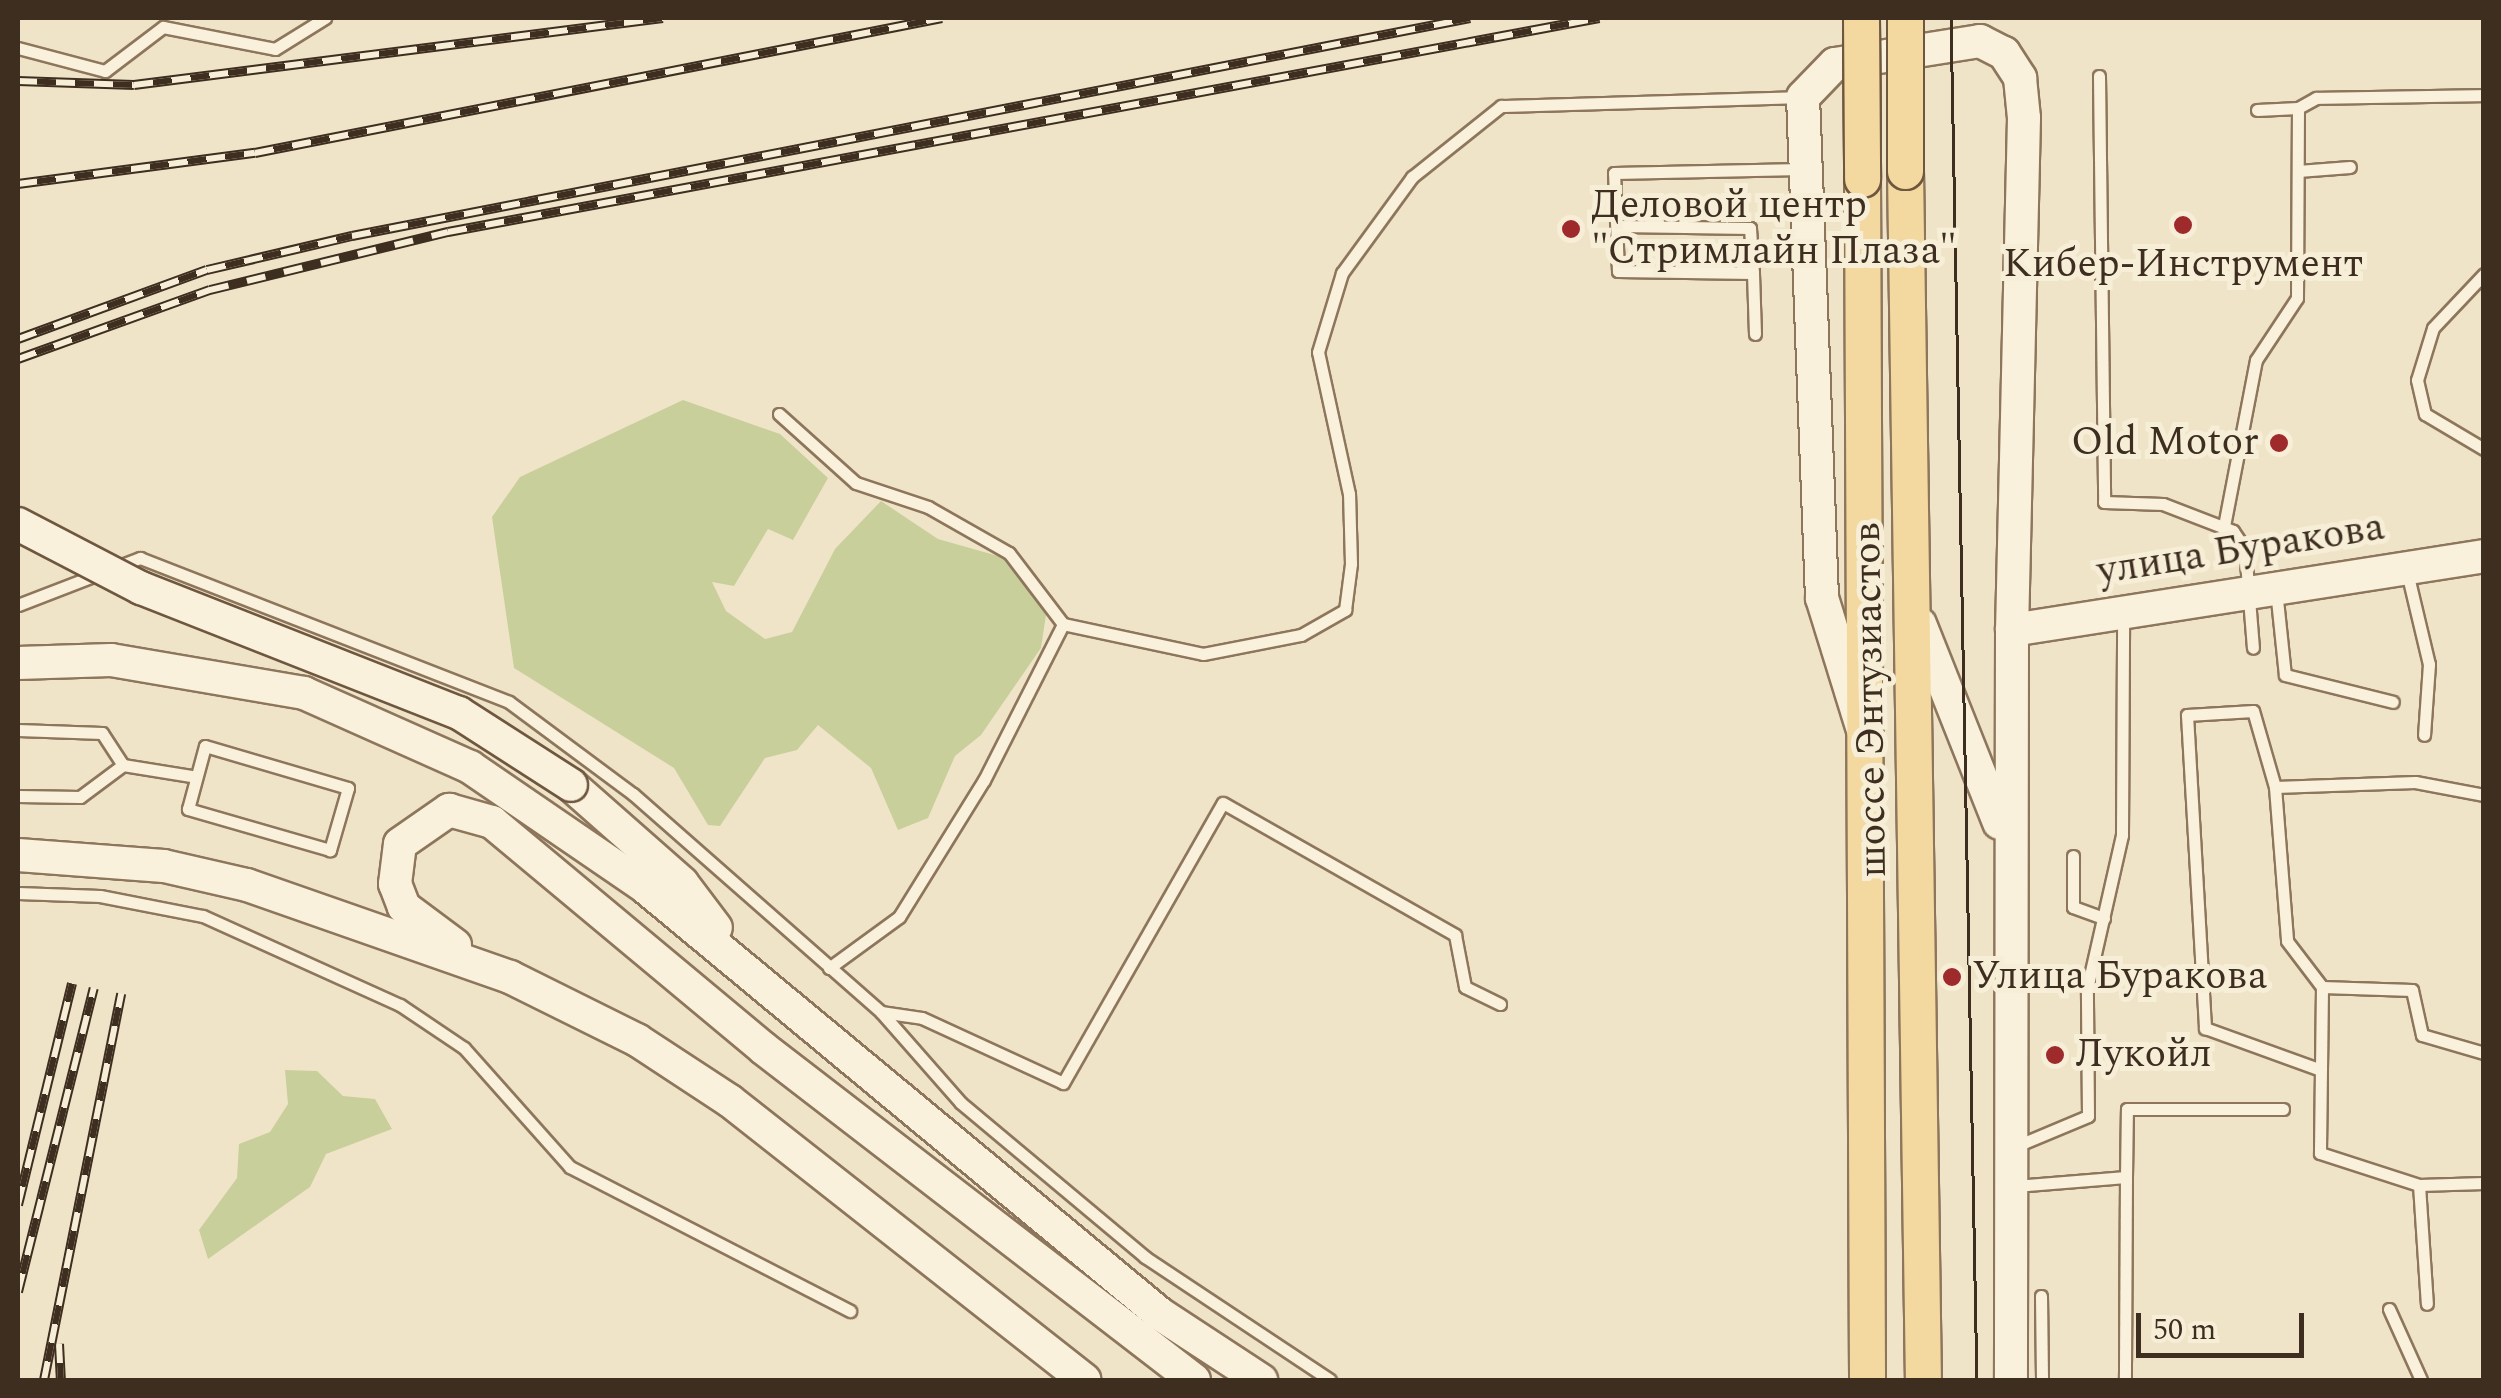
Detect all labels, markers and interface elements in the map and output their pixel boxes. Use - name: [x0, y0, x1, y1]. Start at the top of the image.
- place label: Деловой центр "Стримлайн Плаза": [1591, 182, 1957, 276]
- marker: Кибер-Инструмент: [2172, 214, 2194, 236]
- marker: Деловой центр "Стримлайн Плаза": [1560, 218, 1582, 240]
- place label: Кибер-Инструмент: [2003, 241, 2363, 289]
- place label: Old Motor: [2071, 419, 2259, 467]
- marker: Old Motor: [2268, 432, 2290, 454]
- street label: улица Буракова: [2094, 504, 2388, 596]
- street label: шоссе Энтузиастов: [1844, 522, 1898, 878]
- place label: Улица Буракова: [1972, 953, 2267, 1001]
- marker: Улица Буракова: [1941, 966, 1963, 988]
- place label: Лукойл: [2075, 1031, 2212, 1079]
- marker: Лукойл: [2044, 1044, 2066, 1066]
- scale bar: [2141, 1293, 2308, 1355]
- text: 50 m: [2153, 1307, 2216, 1353]

